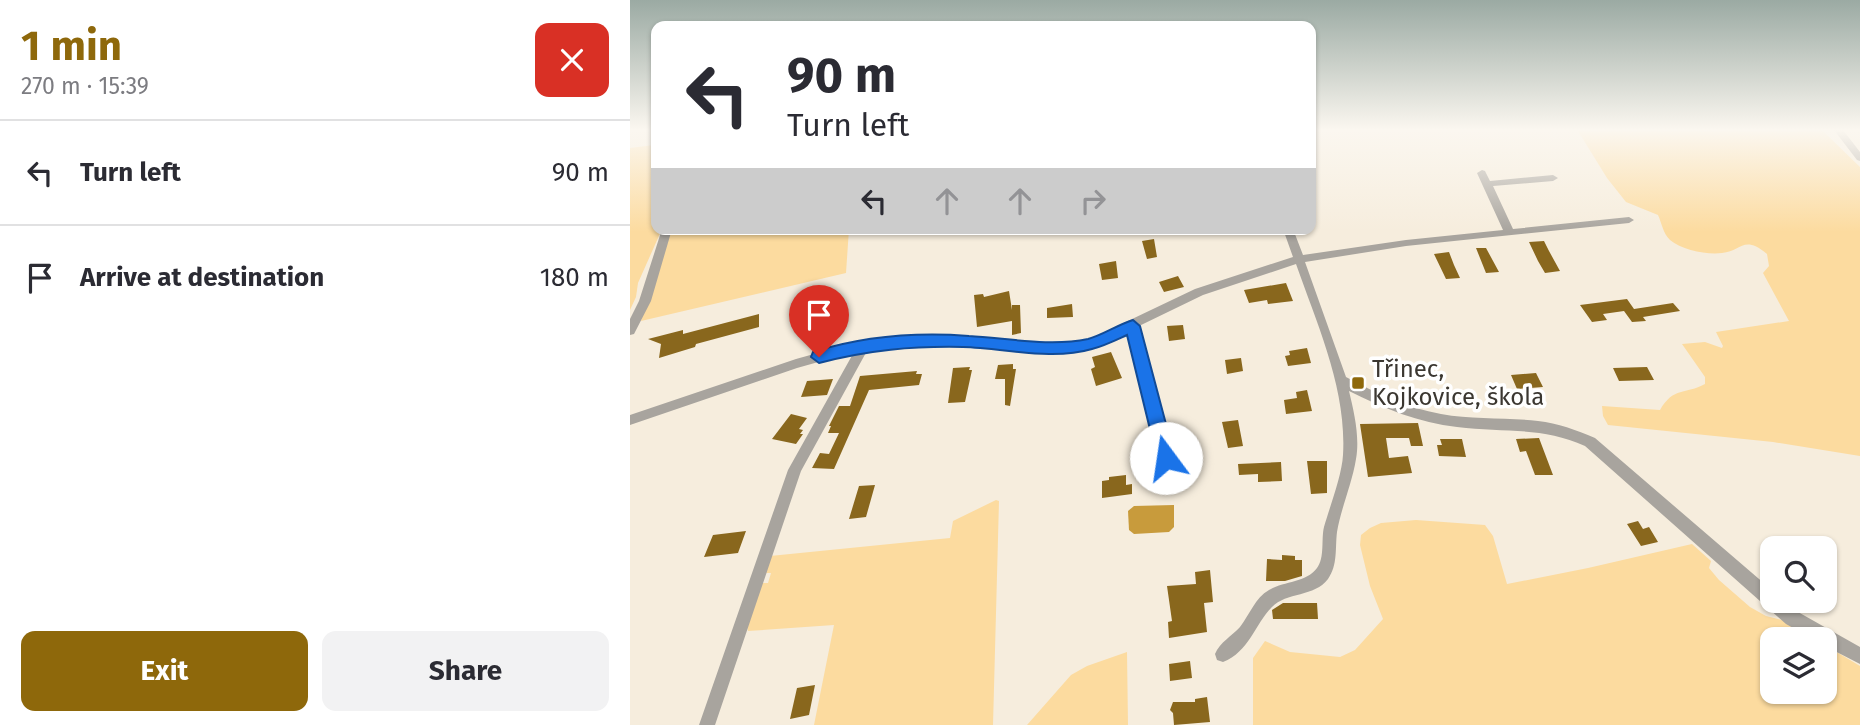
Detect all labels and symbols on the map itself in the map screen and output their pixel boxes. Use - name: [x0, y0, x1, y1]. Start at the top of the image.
- pin: [789, 285, 849, 357]
- place label: Třinec, Kojkovice, škola: [1372, 355, 1544, 411]
- marker: Třinec, Kojkovice, škola: [1350, 375, 1366, 391]
- position arrow: [1129, 421, 1203, 495]

